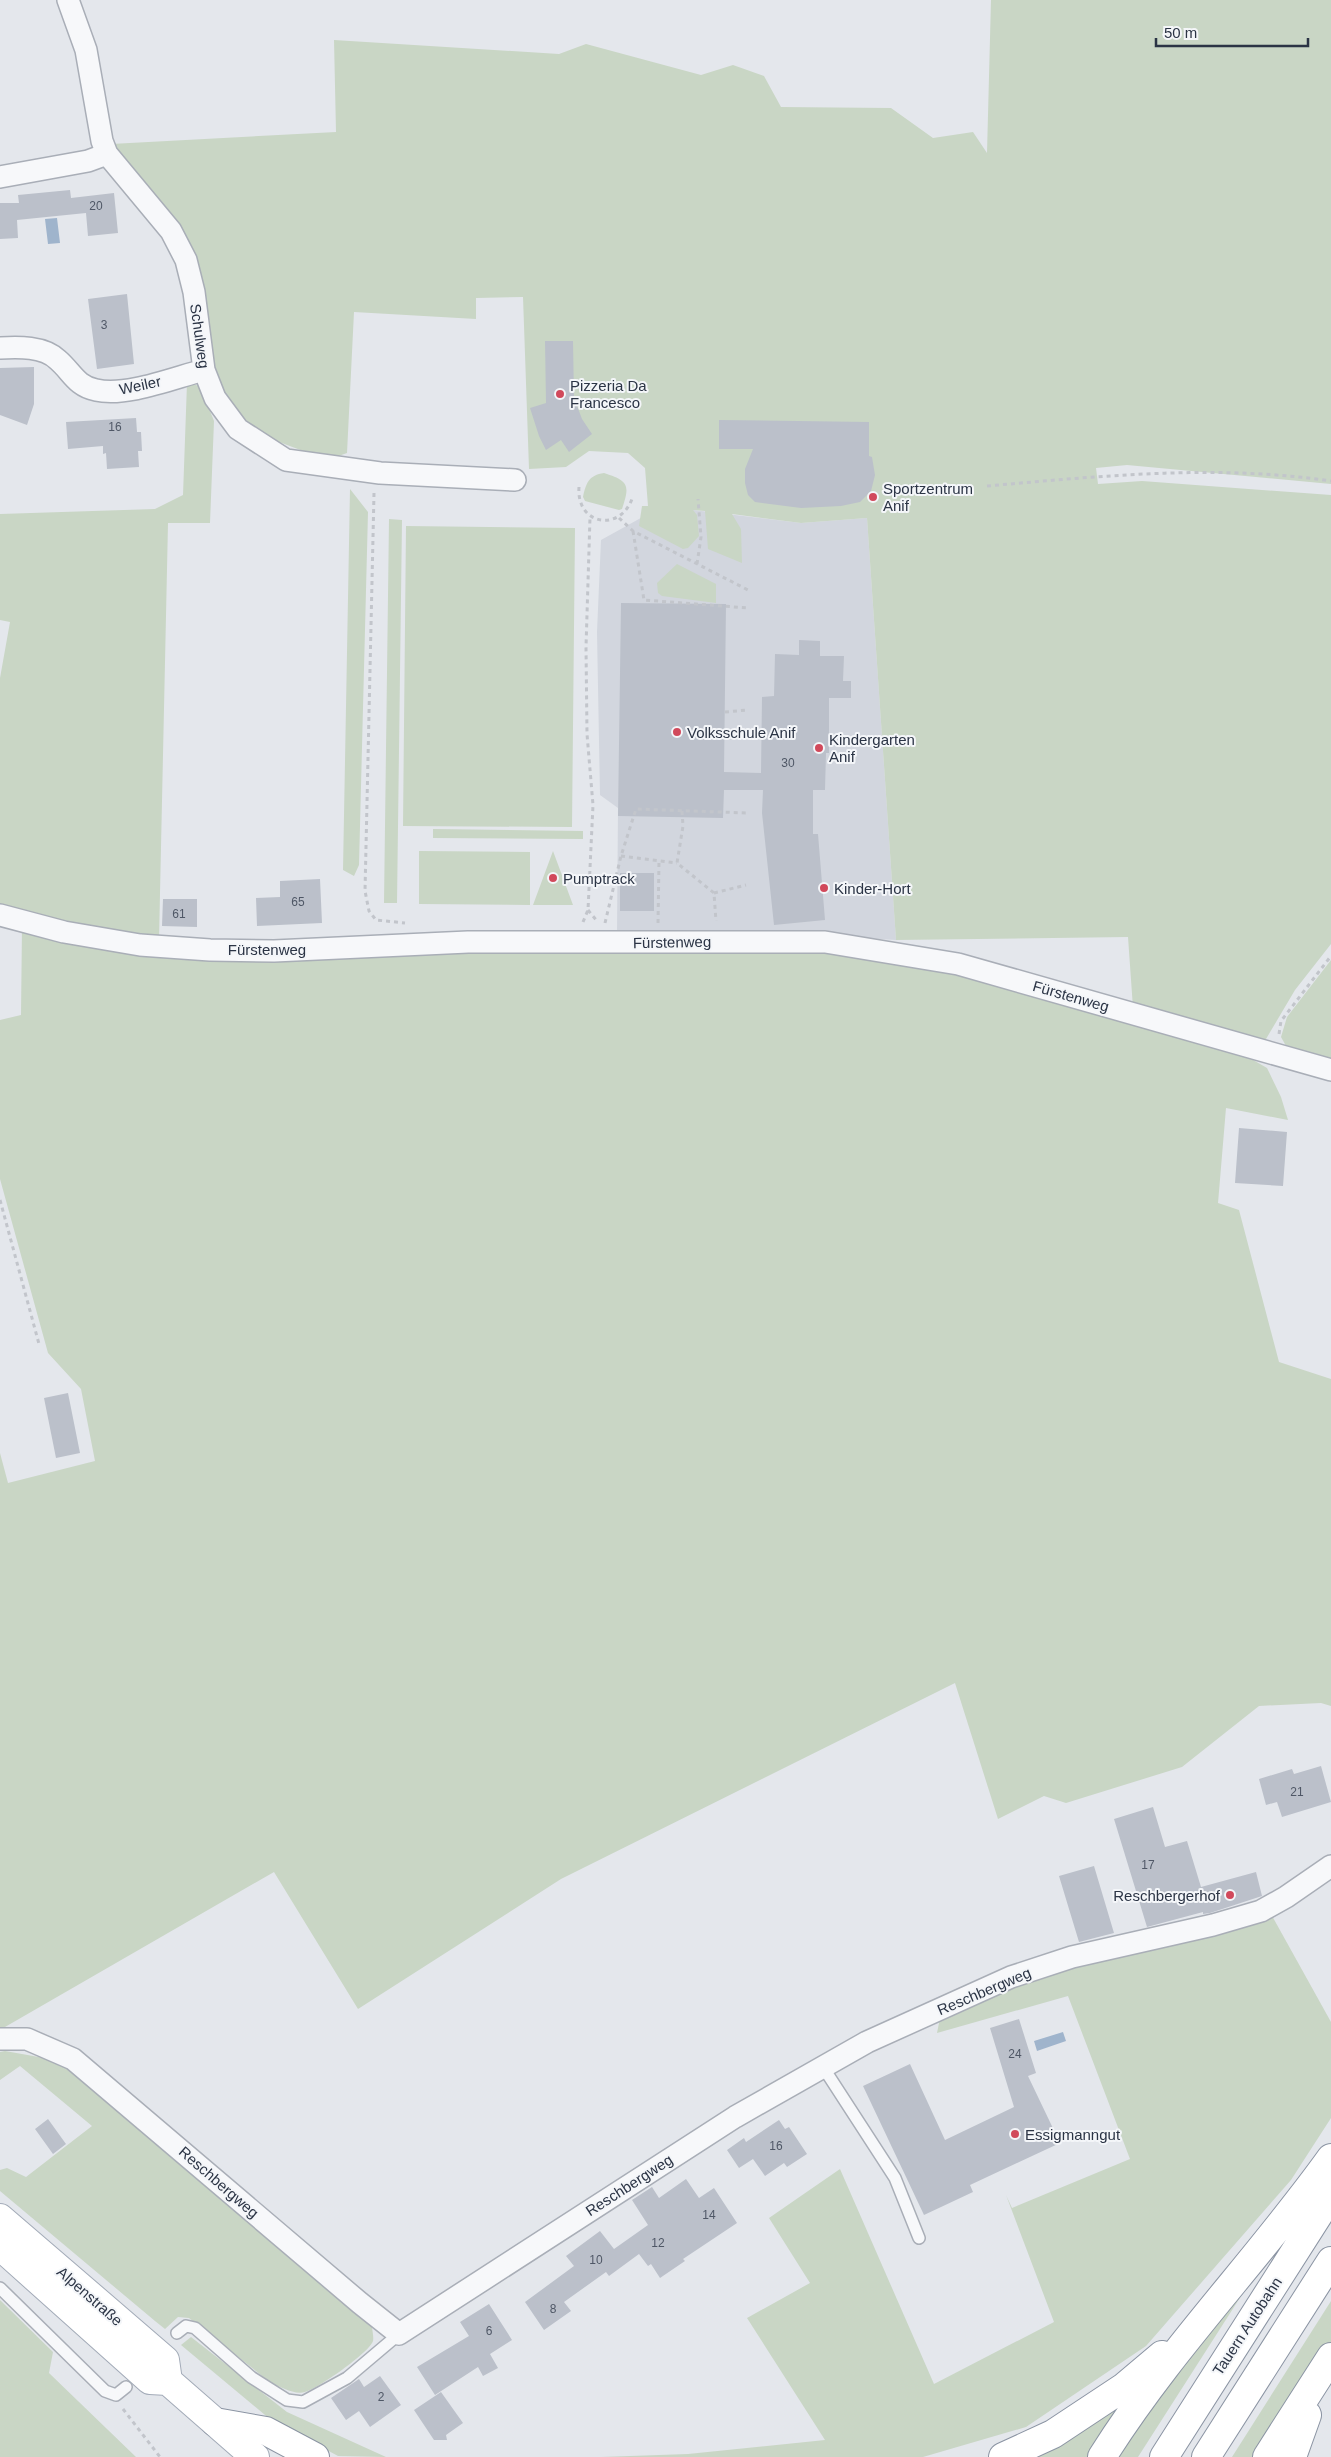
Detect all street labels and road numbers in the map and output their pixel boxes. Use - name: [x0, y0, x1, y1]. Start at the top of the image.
- street label: Schulweg: [187, 303, 213, 369]
- street label: Weiler: [118, 372, 162, 398]
- street label: Fürstenweg: [633, 933, 711, 951]
- street label: Fürstenweg: [228, 941, 306, 958]
- street label: Fürstenweg: [1031, 977, 1111, 1015]
- street label: Reschbergweg: [935, 1964, 1033, 2018]
- street label: Reschbergweg: [176, 2143, 262, 2221]
- street label: Reschbergweg: [582, 2151, 676, 2219]
- street label: Alpenstraße: [54, 2263, 126, 2329]
- street label: Tauern Autobahn: [1209, 2274, 1285, 2378]

